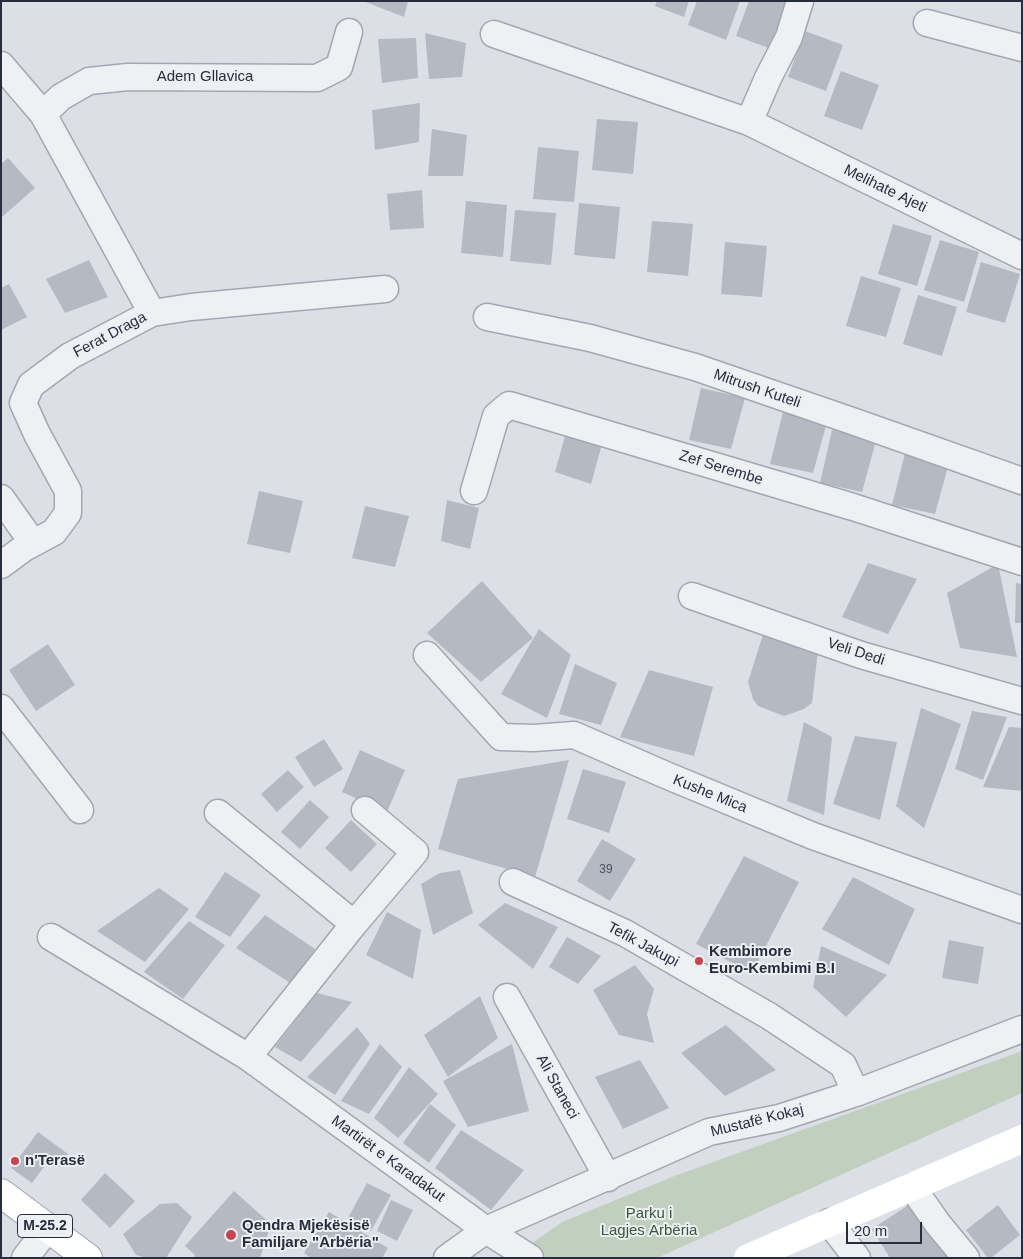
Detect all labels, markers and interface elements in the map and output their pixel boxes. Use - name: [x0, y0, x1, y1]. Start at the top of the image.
- street label: Adem Gllavica: [157, 68, 253, 86]
- street label: Melihate Ajeti: [841, 161, 929, 217]
- street label: Ferat Draga: [70, 308, 150, 362]
- street label: Mitrush Kuteli: [711, 366, 803, 412]
- street label: Zef Serembe: [677, 447, 765, 489]
- street label: Veli Dedi: [825, 634, 887, 670]
- street label: Kushe Mica: [670, 771, 750, 817]
- house number: 39: [599, 863, 613, 877]
- street label: Tefik Jakupi: [604, 919, 682, 971]
- place label: Kembimore Euro-Kembimi B.I: [709, 943, 835, 978]
- marker: Kembimore Euro-Kembimi B.I: [693, 955, 705, 967]
- street label: Ali Staneci: [532, 1052, 582, 1122]
- street label: Mustafë Kokaj: [709, 1101, 805, 1141]
- street label: Martirët e Karadakut: [328, 1112, 448, 1206]
- place label: n'Terasë: [25, 1152, 85, 1170]
- marker: n'Terasë: [9, 1155, 21, 1167]
- park label: Parku i Lagjes Arbëria: [601, 1205, 697, 1240]
- scale bar: [848, 1212, 924, 1244]
- road number: M-25.2: [18, 1214, 72, 1238]
- place label: Qendra Mjekësisë Familjare "Arbëria": [242, 1217, 379, 1252]
- text: 20 m: [854, 1222, 887, 1239]
- marker: Qendra Mjekësisë Familjare "Arbëria": [224, 1228, 238, 1242]

